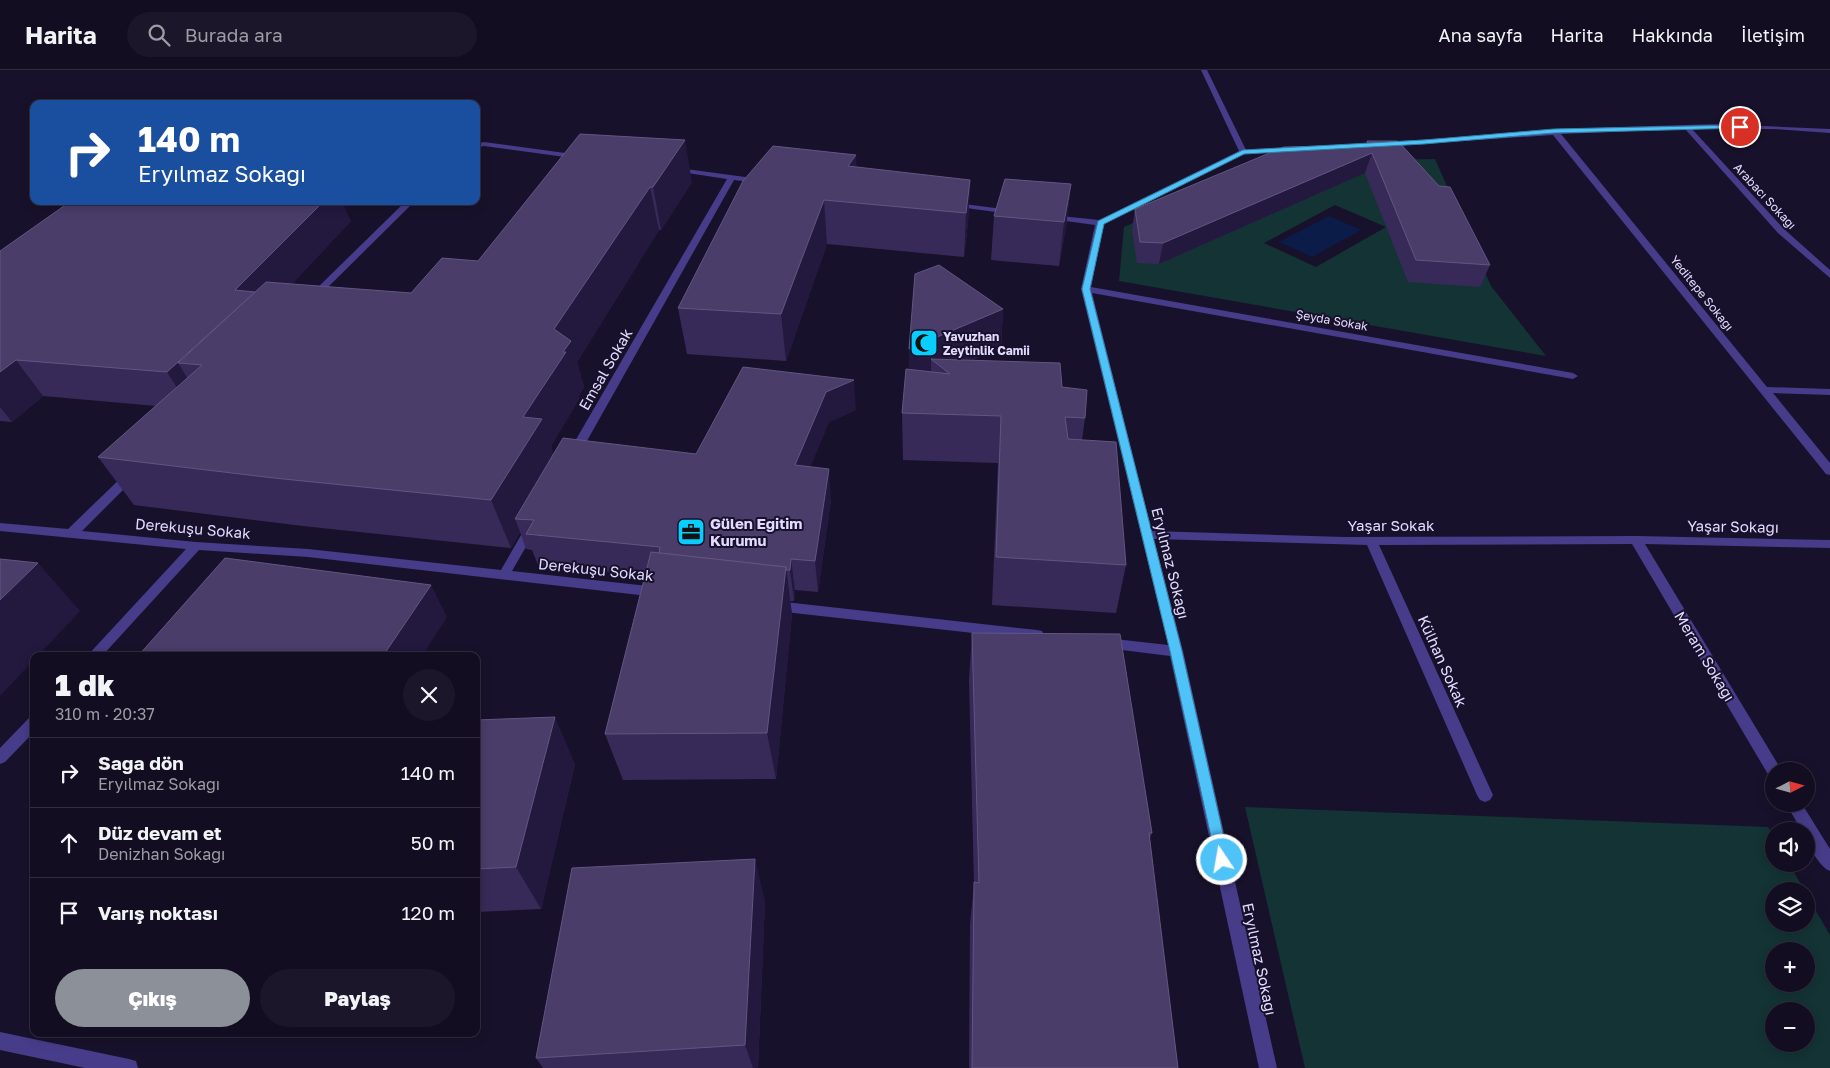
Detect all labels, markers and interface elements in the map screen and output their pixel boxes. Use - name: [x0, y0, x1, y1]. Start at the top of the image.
- search box: [127, 12, 477, 57]
- text: Harita: [25, 20, 97, 49]
- icon: search: [145, 21, 173, 49]
- text: Burada ara: [185, 23, 283, 46]
- text: Ana sayfa: [1439, 24, 1523, 46]
- text: Harita: [1551, 24, 1604, 46]
- text: Hakkında: [1632, 24, 1713, 46]
- text: İletişim: [1741, 24, 1805, 46]
- pin: [1719, 106, 1761, 148]
- icon: arrive: [1726, 113, 1754, 141]
- text: 140 m: [138, 118, 240, 160]
- icon: right: [55, 120, 120, 185]
- text: Eryılmaz Sokağı: [138, 160, 306, 187]
- street label: Arabacı Sokağı: [1730, 160, 1800, 232]
- street label: Yeditepe Sokağı: [1667, 252, 1737, 334]
- street label: Şeyda Sokak: [1295, 306, 1370, 334]
- street label: Emsal Sokak: [574, 325, 636, 413]
- mosque icon: Yavuzhan Zeytinlik Camii: [909, 328, 939, 358]
- place label: Yavuzhan Zeytinlik Camii: [943, 329, 1030, 358]
- street label: Eryılmaz Sokağı: [1148, 505, 1194, 621]
- street label: Derekuşu Sokak: [135, 514, 252, 542]
- place label: Gülen Eği̇ti̇m Kurumu: [710, 514, 802, 549]
- street label: Yaşar Sokak: [1348, 516, 1435, 534]
- street label: Yaşar Sokağı: [1687, 516, 1779, 536]
- office icon: Gülen Eği̇ti̇m Kurumu: [676, 517, 706, 547]
- street label: Derekuşu Sokak: [537, 554, 655, 584]
- street label: Meram Sokağı: [1671, 608, 1739, 704]
- street label: Külhan Sokak: [1415, 612, 1471, 710]
- text: 1 dk: [55, 667, 114, 703]
- button: close: [403, 669, 455, 721]
- text: 310 m · 20:37: [55, 704, 155, 724]
- text: Sağa dön: [98, 751, 184, 774]
- icon: right: [55, 759, 83, 787]
- text: 140 m: [401, 761, 455, 784]
- north arrow: [1765, 762, 1815, 812]
- map controls: [1765, 762, 1815, 1052]
- text: Eryılmaz Sokağı: [98, 774, 220, 794]
- text: Düz devam et: [98, 821, 222, 844]
- button: sound: [1765, 822, 1815, 872]
- icon: ahead: [55, 829, 83, 857]
- text: 50 m: [411, 831, 455, 854]
- position arrow: [1195, 833, 1247, 885]
- text: Denizhan Sokağı: [98, 844, 225, 864]
- button: layers: [1765, 882, 1815, 932]
- icon: arrive: [55, 899, 83, 927]
- text: Varış noktası: [98, 901, 218, 924]
- text: 120 m: [401, 901, 455, 924]
- street label: Eryılmaz Sokağı: [1239, 901, 1281, 1017]
- button: +: [1765, 942, 1815, 992]
- button: Çıkış: [55, 969, 250, 1027]
- button: Paylaş: [260, 969, 455, 1027]
- button: −: [1765, 1002, 1815, 1052]

